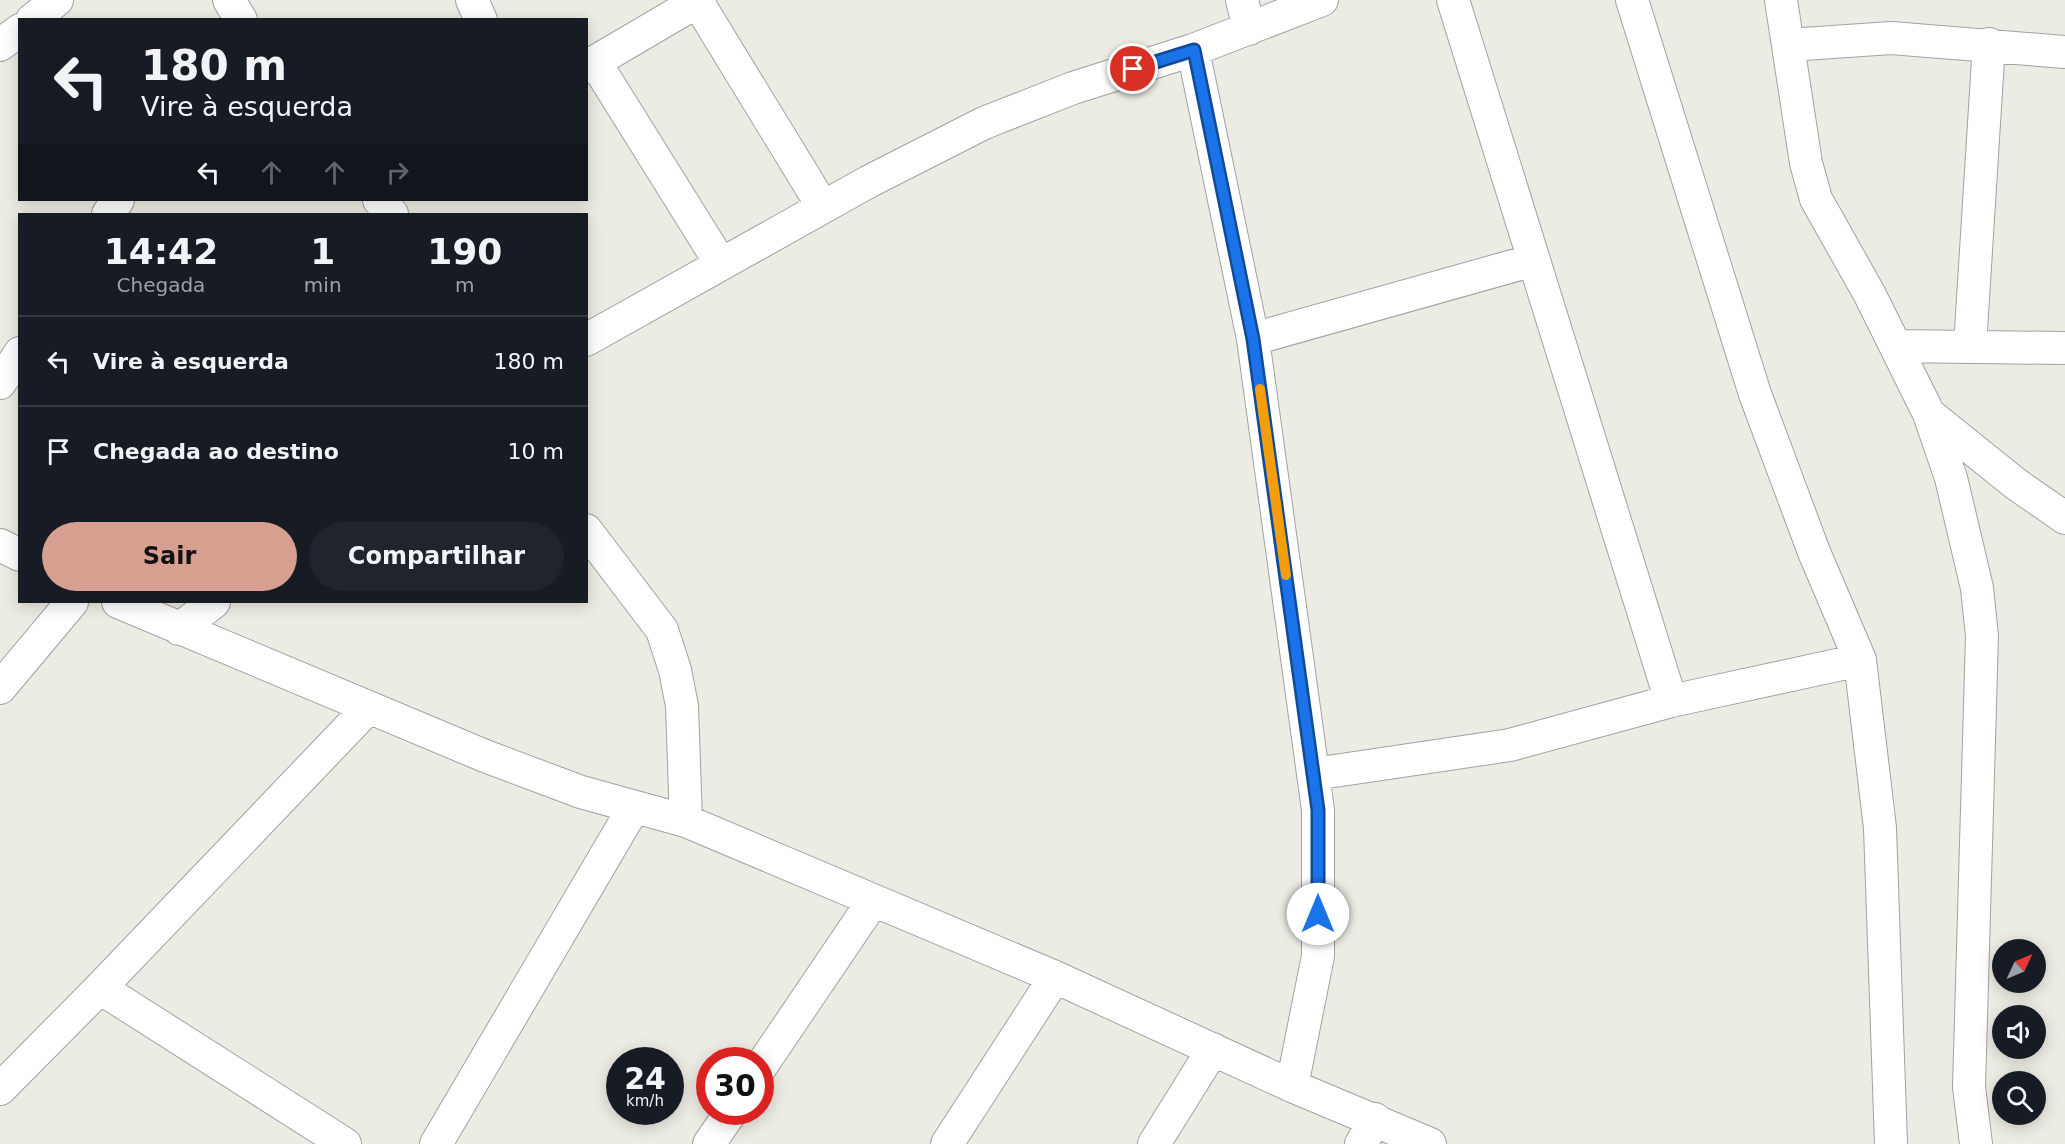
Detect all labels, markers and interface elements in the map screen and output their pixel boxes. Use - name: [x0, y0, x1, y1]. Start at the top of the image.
- text: 180 m: [141, 41, 287, 90]
- icon: left: [42, 42, 120, 120]
- pin: [1107, 43, 1158, 94]
- icon: arrive: [1116, 52, 1149, 85]
- text: Vire à esquerda: [141, 91, 353, 122]
- icon: left: [192, 156, 225, 189]
- icon: ahead: [255, 156, 288, 189]
- icon: ahead: [318, 156, 351, 189]
- icon: right: [381, 156, 414, 189]
- text: 14:42: [104, 231, 218, 272]
- text: 1: [310, 231, 335, 272]
- text: 190: [427, 231, 502, 272]
- text: Chegada: [116, 273, 205, 297]
- text: min: [304, 273, 342, 297]
- text: m: [455, 273, 475, 297]
- icon: left: [42, 345, 75, 378]
- text: Vire à esquerda: [93, 349, 289, 374]
- text: 180 m: [494, 349, 564, 374]
- icon: arrive: [42, 435, 75, 468]
- text: Chegada ao destino: [93, 439, 339, 464]
- text: 10 m: [508, 439, 564, 464]
- button: Sair: [42, 522, 297, 591]
- button: Compartilhar: [309, 522, 564, 591]
- position arrow: [1286, 882, 1350, 946]
- north arrow: [1992, 939, 2046, 993]
- map controls: [1992, 939, 2046, 1125]
- button: sound: [1992, 1005, 2046, 1059]
- speed limit sign: 30: [696, 1047, 774, 1125]
- text: 24: [624, 1061, 666, 1096]
- button: search: [1992, 1071, 2046, 1125]
- text: km/h: [626, 1092, 664, 1110]

